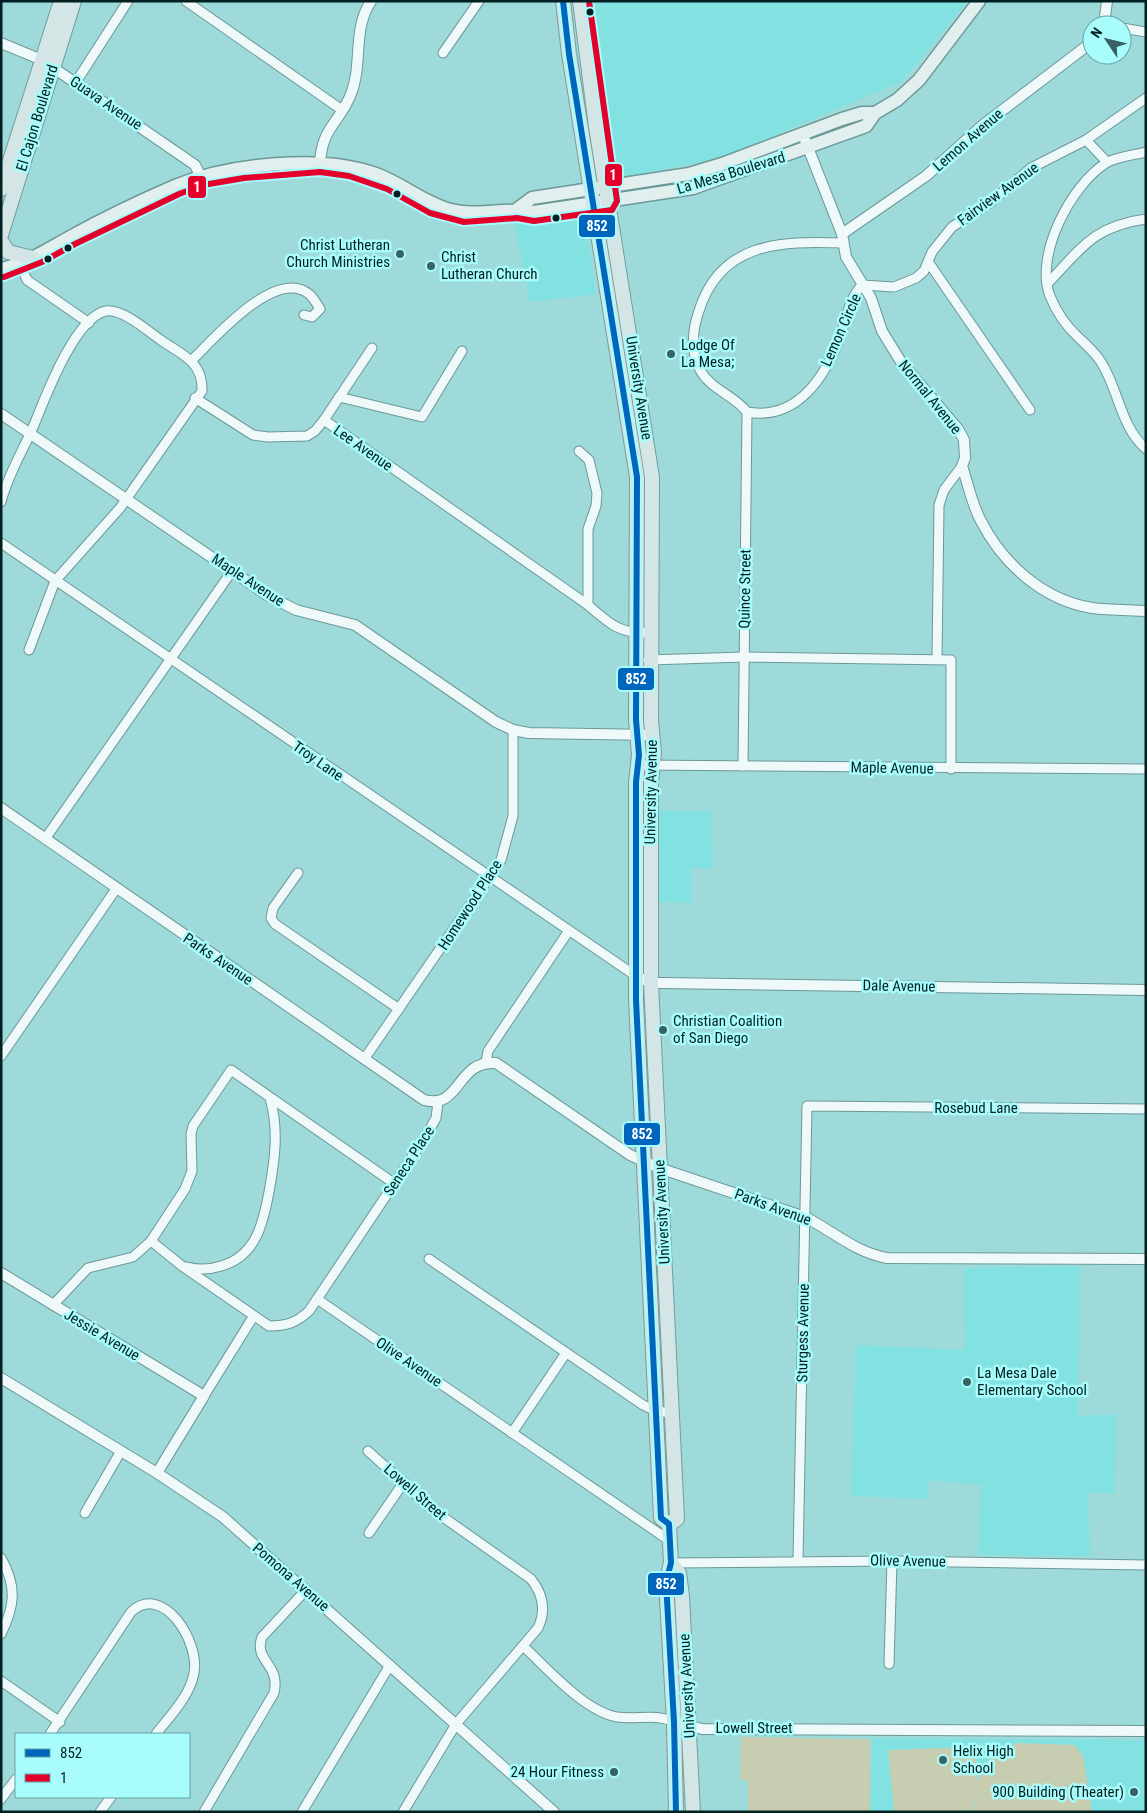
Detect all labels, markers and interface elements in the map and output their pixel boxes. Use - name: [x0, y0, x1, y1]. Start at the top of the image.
- unlabelled marker: [585, 7, 595, 17]
- north arrow: [1082, 15, 1132, 65]
- text: N: [1087, 24, 1105, 41]
- street label: El Cajon Boulevard: [12, 63, 62, 173]
- street label: Guava Avenue: [66, 72, 146, 134]
- street label: Lemon Avenue: [929, 105, 1007, 175]
- street label: La Mesa Boulevard: [675, 148, 787, 198]
- street label: Fairview Avenue: [954, 159, 1042, 229]
- line badge: 1: [604, 163, 623, 187]
- text: 1: [609, 167, 617, 183]
- line badge: 1: [187, 175, 207, 199]
- text: 1: [193, 179, 201, 195]
- unlabelled marker: [392, 189, 402, 199]
- unlabelled marker: [551, 213, 561, 223]
- line badge: 852: [578, 214, 616, 238]
- text: 852: [586, 218, 608, 234]
- place label: Christ Lutheran Church Ministries: [286, 236, 390, 271]
- unlabelled marker: [63, 243, 73, 253]
- marker: Christ Lutheran Church Ministries: [394, 248, 406, 260]
- place label: Christ Lutheran Church: [441, 248, 538, 283]
- unlabelled marker: [43, 254, 53, 264]
- marker: Christ Lutheran Church: [425, 260, 437, 272]
- street label: Lemon Circle: [817, 291, 865, 369]
- street label: University Avenue: [622, 335, 656, 441]
- place label: Lodge Of La Mesa;: [681, 336, 735, 371]
- marker: Lodge Of La Mesa;: [665, 348, 677, 360]
- street label: Normal Avenue: [895, 356, 965, 438]
- street label: Lee Avenue: [330, 421, 396, 475]
- street label: Quince Street: [735, 549, 755, 629]
- street label: Maple Avenue: [208, 550, 288, 610]
- line badge: 852: [617, 667, 655, 691]
- text: 852: [625, 671, 647, 687]
- street label: Troy Lane: [289, 737, 347, 785]
- street label: University Avenue: [641, 740, 661, 844]
- street label: Maple Avenue: [850, 758, 934, 778]
- street label: Homewood Place: [434, 857, 506, 953]
- street label: Parks Avenue: [180, 929, 256, 989]
- street label: Dale Avenue: [862, 976, 936, 996]
- place label: Christian Coalition of San Diego: [673, 1012, 782, 1047]
- marker: Christian Coalition of San Diego: [657, 1024, 669, 1036]
- street label: Rosebud Lane: [934, 1099, 1018, 1117]
- line badge: 852: [623, 1122, 661, 1146]
- street label: Seneca Place: [380, 1123, 438, 1199]
- text: 852: [631, 1126, 653, 1142]
- street label: University Avenue: [650, 1159, 674, 1265]
- street label: Parks Avenue: [732, 1185, 814, 1229]
- street label: Sturgess Avenue: [793, 1284, 813, 1382]
- street label: Jessie Avenue: [61, 1305, 143, 1365]
- street label: Olive Avenue: [373, 1333, 445, 1391]
- place label: La Mesa Dale Elementary School: [977, 1364, 1087, 1399]
- marker: La Mesa Dale Elementary School: [961, 1376, 973, 1388]
- street label: Lowell Street: [380, 1460, 450, 1524]
- street label: Pomona Avenue: [249, 1539, 333, 1615]
- street label: Olive Avenue: [870, 1551, 946, 1571]
- line badge: 852: [647, 1572, 685, 1596]
- text: 852: [655, 1576, 677, 1592]
- street label: University Avenue: [675, 1633, 699, 1739]
- street label: Lowell Street: [716, 1719, 792, 1737]
- legend: [15, 1733, 190, 1798]
- place label: Helix High School: [953, 1742, 1014, 1777]
- text: 852: [60, 1744, 82, 1762]
- marker: Helix High School: [937, 1754, 949, 1766]
- place label: 24 Hour Fitness: [511, 1763, 604, 1781]
- marker: 24 Hour Fitness: [608, 1766, 620, 1778]
- text: 1: [60, 1769, 67, 1787]
- place label: 900 Building (Theater): [992, 1783, 1124, 1801]
- marker: 900 Building (Theater): [1128, 1786, 1140, 1798]

